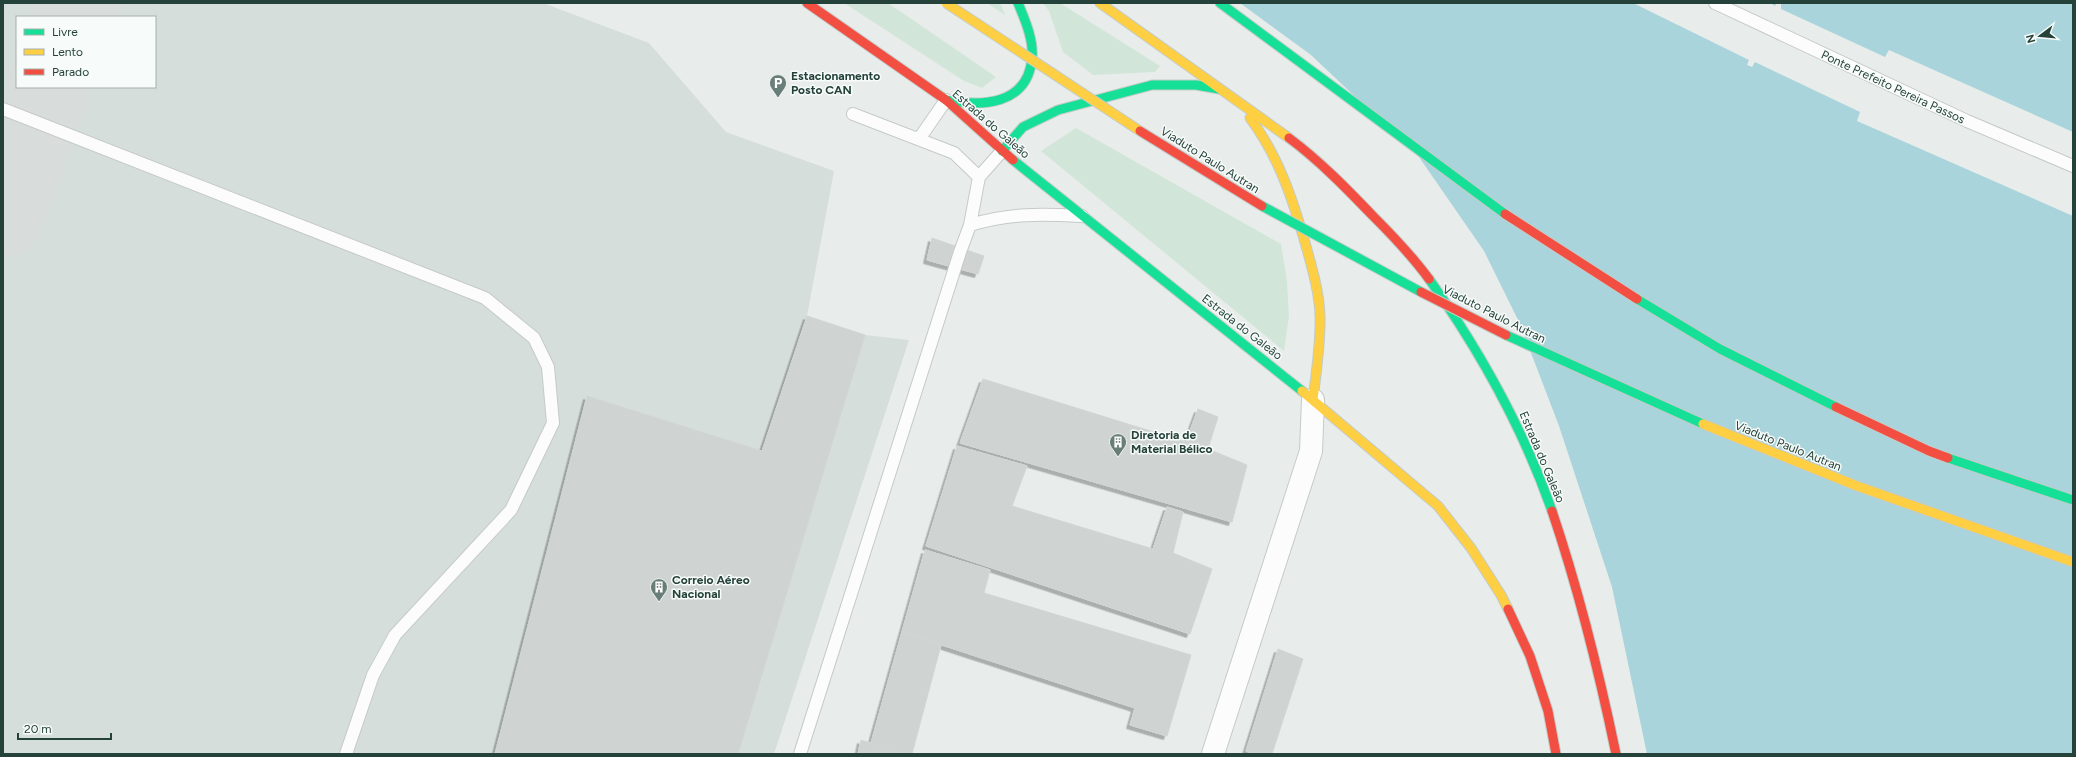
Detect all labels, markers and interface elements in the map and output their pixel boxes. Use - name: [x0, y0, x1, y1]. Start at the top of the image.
- legend: [16, 16, 156, 88]
- north arrow: [2020, 16, 2060, 56]
- text: Livre: [52, 25, 78, 39]
- text: N: [2023, 33, 2038, 45]
- text: Lento: [52, 45, 83, 59]
- street label: Ponte Prefeito Pereira Passos: [1819, 48, 1967, 127]
- text: Parado: [52, 65, 89, 79]
- place label: Estacionamento Posto CAN: [791, 69, 880, 97]
- parking icon: Estacionamento Posto CAN: [768, 73, 788, 98]
- street label: Estrada do Galeão: [949, 87, 1033, 161]
- street label: Viaduto Paulo Autran: [1158, 124, 1262, 196]
- street label: Viaduto Paulo Autran: [1440, 282, 1548, 346]
- street label: Estrada do Galeão: [1199, 291, 1285, 363]
- street label: Estrada do Galeão: [1516, 409, 1568, 505]
- street label: Viaduto Paulo Autran: [1733, 418, 1844, 474]
- place label: Diretoria de Material Bélico: [1131, 428, 1213, 456]
- building icon: Diretoria de Material Bélico: [1108, 432, 1128, 457]
- place label: Correio Aéreo Nacional: [672, 573, 750, 601]
- building icon: Correio Aéreo Nacional: [649, 577, 669, 602]
- scale bar: [18, 715, 111, 741]
- text: 20 m: [24, 722, 52, 736]

